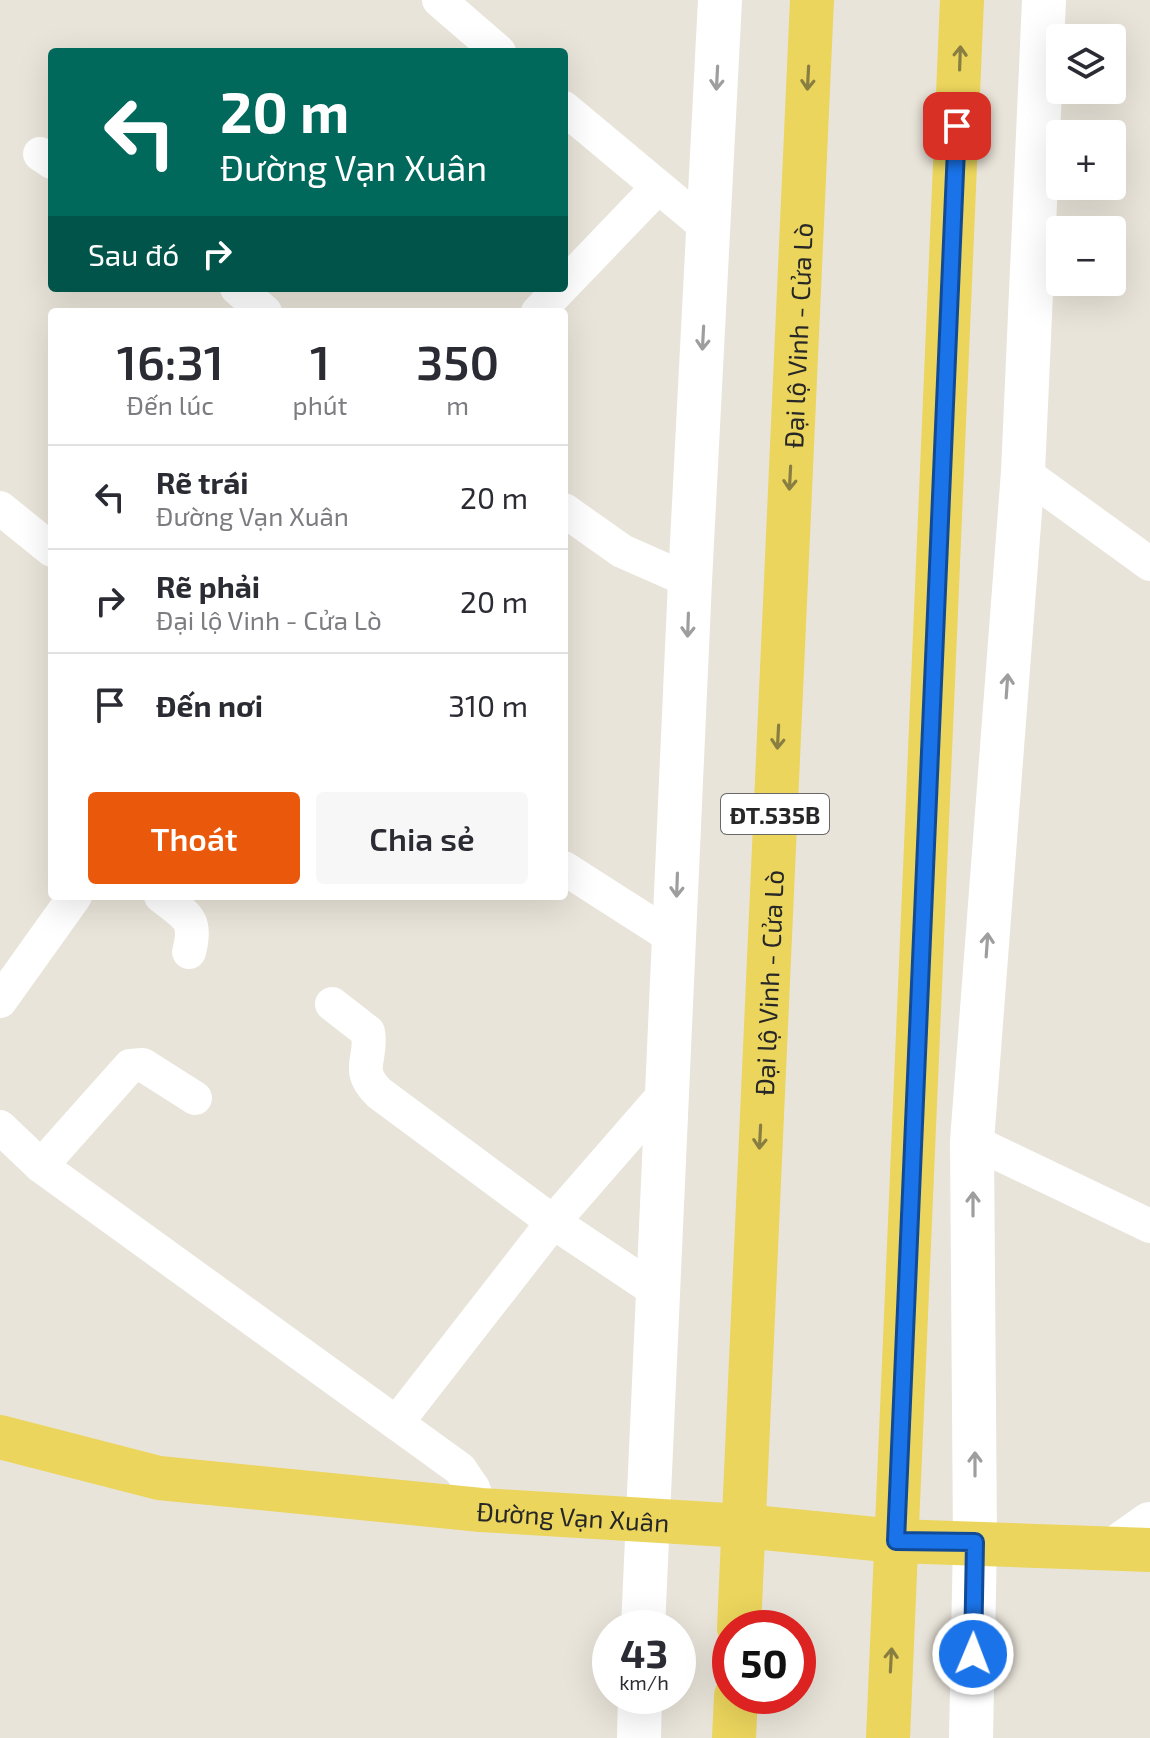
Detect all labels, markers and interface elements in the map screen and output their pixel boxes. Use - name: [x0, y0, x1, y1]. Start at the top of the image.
- map controls: [1046, 24, 1126, 296]
- button: layers: [1046, 24, 1126, 104]
- one-way arrow: [953, 45, 968, 72]
- one-way arrow: [709, 64, 724, 91]
- one-way arrow: [801, 64, 816, 91]
- text: 20 m: [220, 77, 349, 144]
- icon: left: [88, 80, 192, 184]
- pin: [923, 92, 991, 160]
- icon: arrive: [935, 104, 979, 148]
- button: +: [1046, 120, 1126, 200]
- text: Đường Vạn Xuân: [220, 145, 487, 188]
- button: −: [1046, 216, 1126, 296]
- street label: Đại lộ Vinh - Cửa Lò: [776, 222, 818, 449]
- icon: right: [195, 232, 239, 276]
- text: Sau đó: [88, 236, 179, 272]
- one-way arrow: [695, 324, 710, 351]
- text: 16:31: [117, 332, 224, 390]
- text: 1: [310, 332, 330, 390]
- text: 350: [416, 332, 499, 390]
- text: Đến lúc: [127, 389, 214, 420]
- text: phút: [293, 389, 348, 420]
- text: m: [446, 389, 469, 420]
- text: Rẽ trái: [156, 464, 249, 500]
- one-way arrow: [783, 464, 798, 491]
- icon: left: [88, 475, 132, 519]
- text: 20 m: [460, 479, 528, 515]
- text: Đường Vạn Xuân: [156, 500, 349, 531]
- text: Rẽ phải: [156, 568, 260, 604]
- icon: right: [88, 579, 132, 623]
- text: 20 m: [460, 583, 528, 619]
- text: Đại lộ Vinh - Cửa Lò: [156, 604, 382, 635]
- one-way arrow: [680, 611, 695, 638]
- one-way arrow: [1000, 673, 1015, 699]
- icon: arrive: [88, 683, 132, 727]
- text: Đến nơi: [156, 687, 263, 723]
- text: 310 m: [448, 687, 528, 723]
- one-way arrow: [771, 723, 786, 750]
- button: Thoát: [88, 792, 300, 884]
- button: Chia sẻ: [316, 792, 528, 884]
- road number: ĐT.535B: [721, 794, 829, 834]
- street label: Đại lộ Vinh - Cửa Lò: [747, 869, 788, 1096]
- one-way arrow: [670, 871, 685, 898]
- one-way arrow: [980, 932, 995, 959]
- one-way arrow: [753, 1123, 768, 1150]
- one-way arrow: [965, 1191, 980, 1218]
- one-way arrow: [967, 1451, 983, 1478]
- street label: Đường Vạn Xuân: [476, 1494, 670, 1537]
- speed limit sign: 50: [712, 1610, 816, 1714]
- position arrow: [931, 1612, 1015, 1696]
- text: 43: [620, 1628, 668, 1676]
- one-way arrow: [884, 1647, 899, 1674]
- text: km/h: [619, 1670, 669, 1694]

